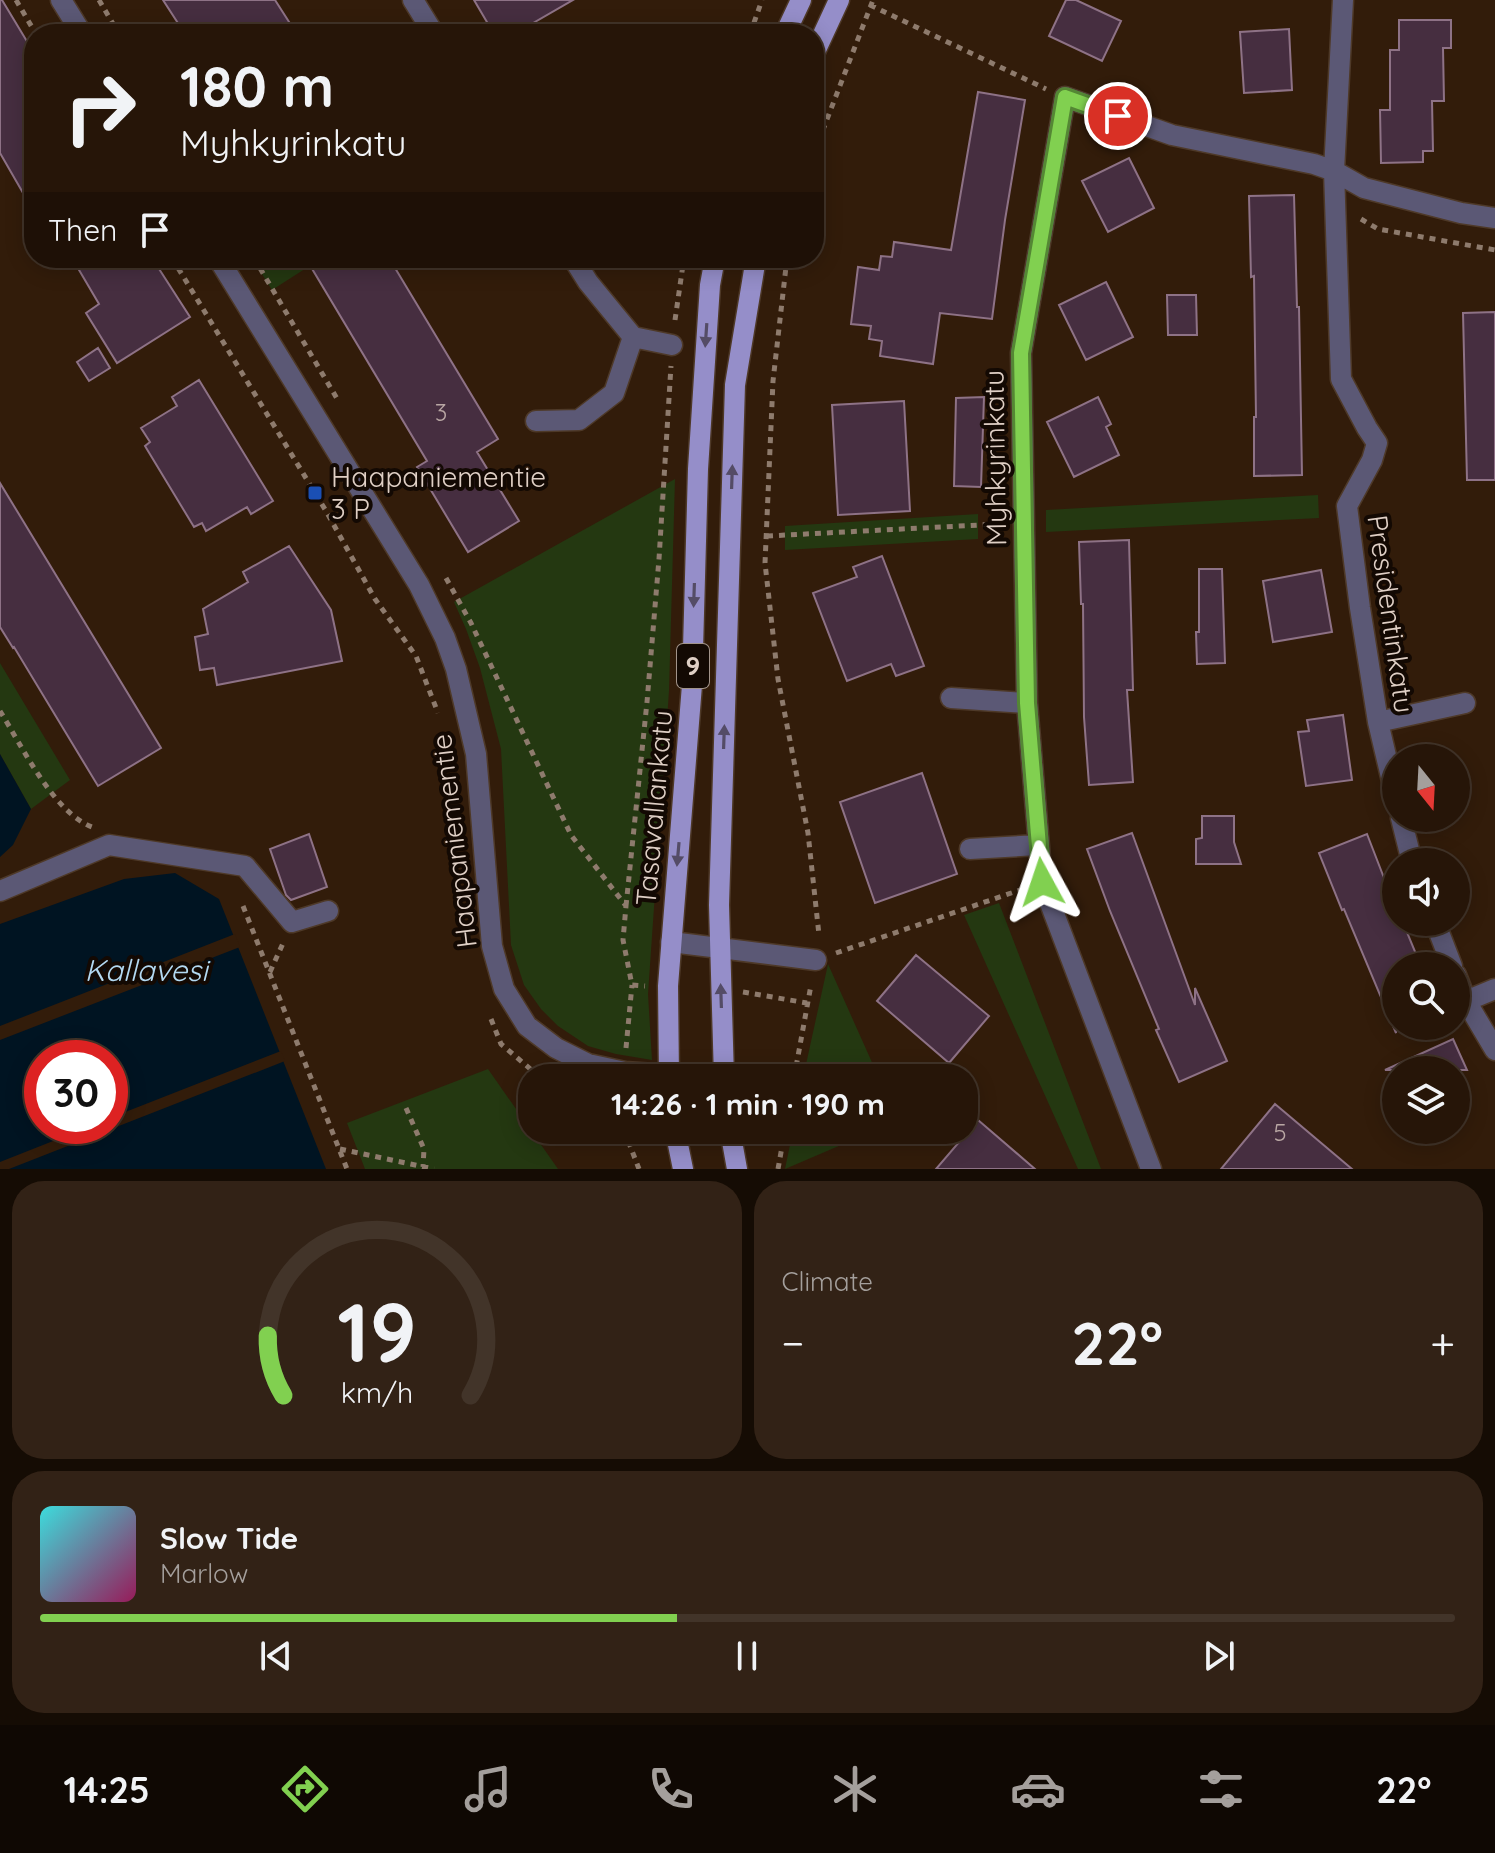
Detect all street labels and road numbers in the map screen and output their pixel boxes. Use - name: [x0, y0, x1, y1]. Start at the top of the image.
- street label: Myhkyrinkatu: [975, 370, 1014, 546]
- street label: Presidentinkatu: [1360, 513, 1423, 715]
- road number: 9: [677, 644, 709, 688]
- street label: Tasavallankatu: [628, 709, 679, 907]
- street label: Haapaniementie: [423, 732, 484, 950]

